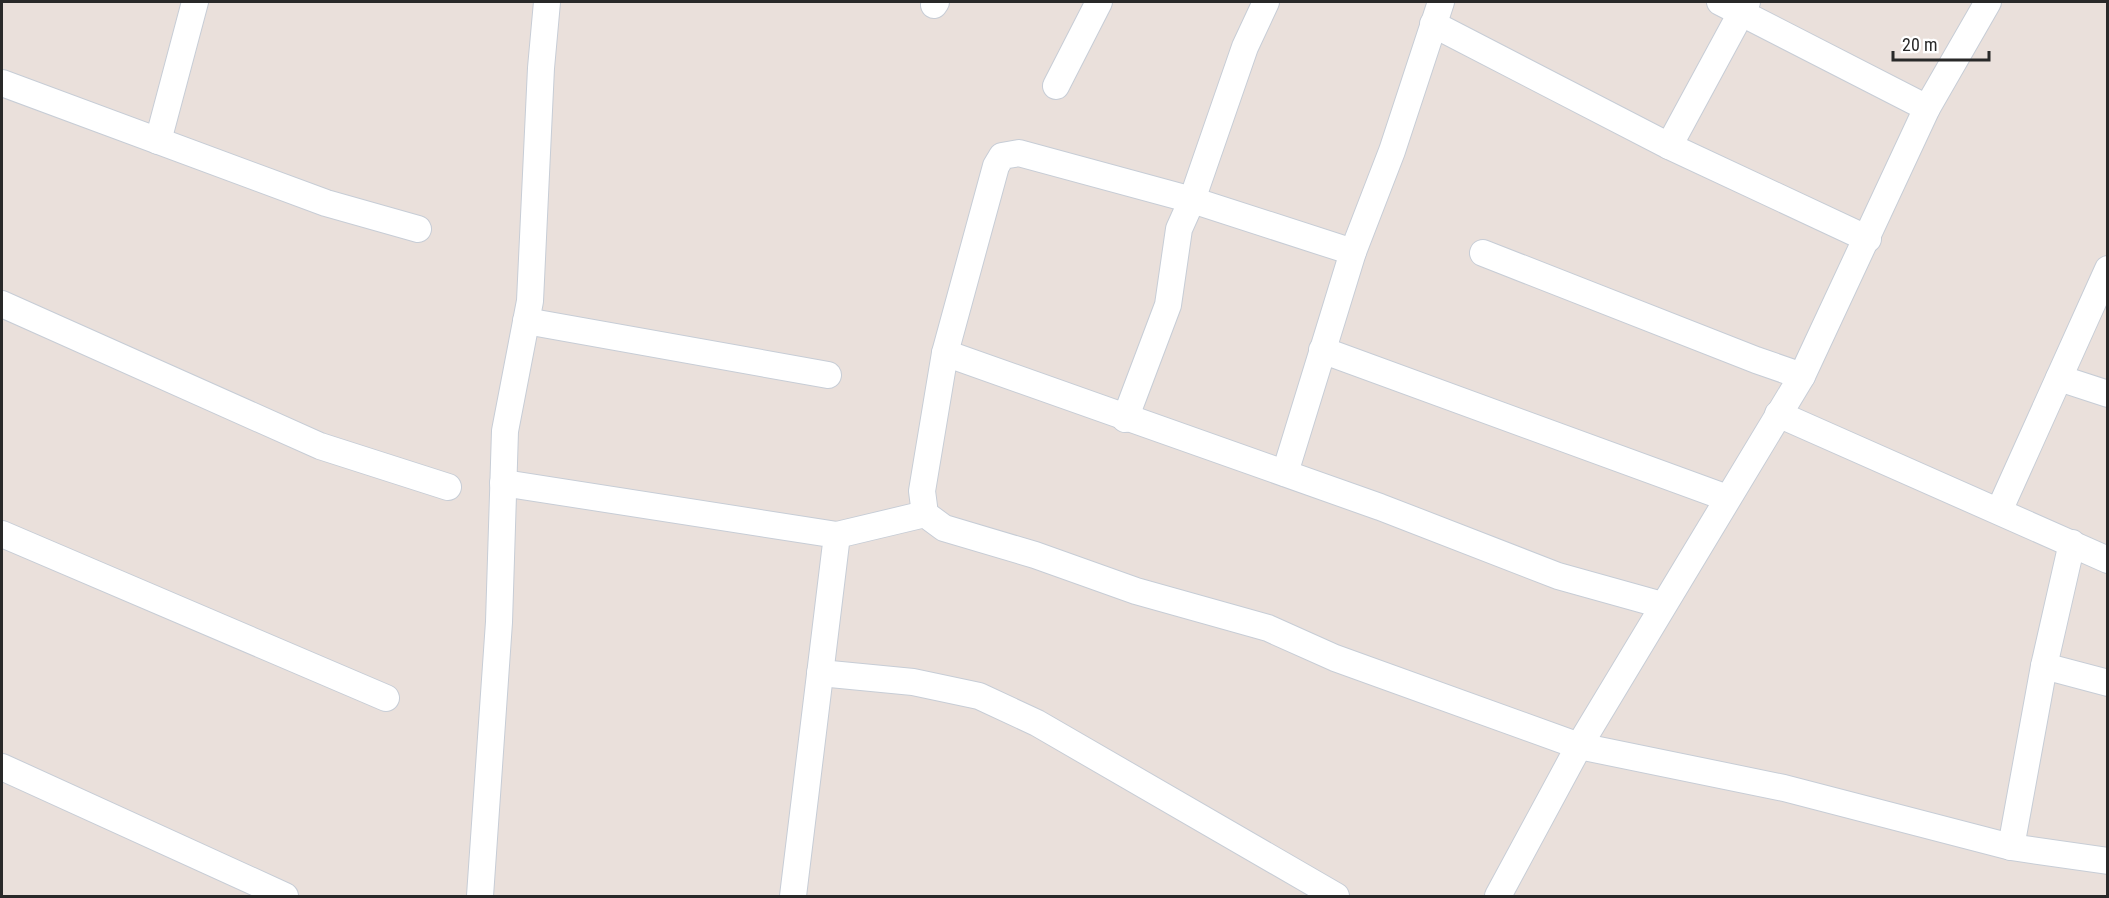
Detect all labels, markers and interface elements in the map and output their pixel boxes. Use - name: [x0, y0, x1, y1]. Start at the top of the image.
- scale bar: [1893, 24, 1989, 62]
- text: 20 m: [1902, 34, 1937, 55]

